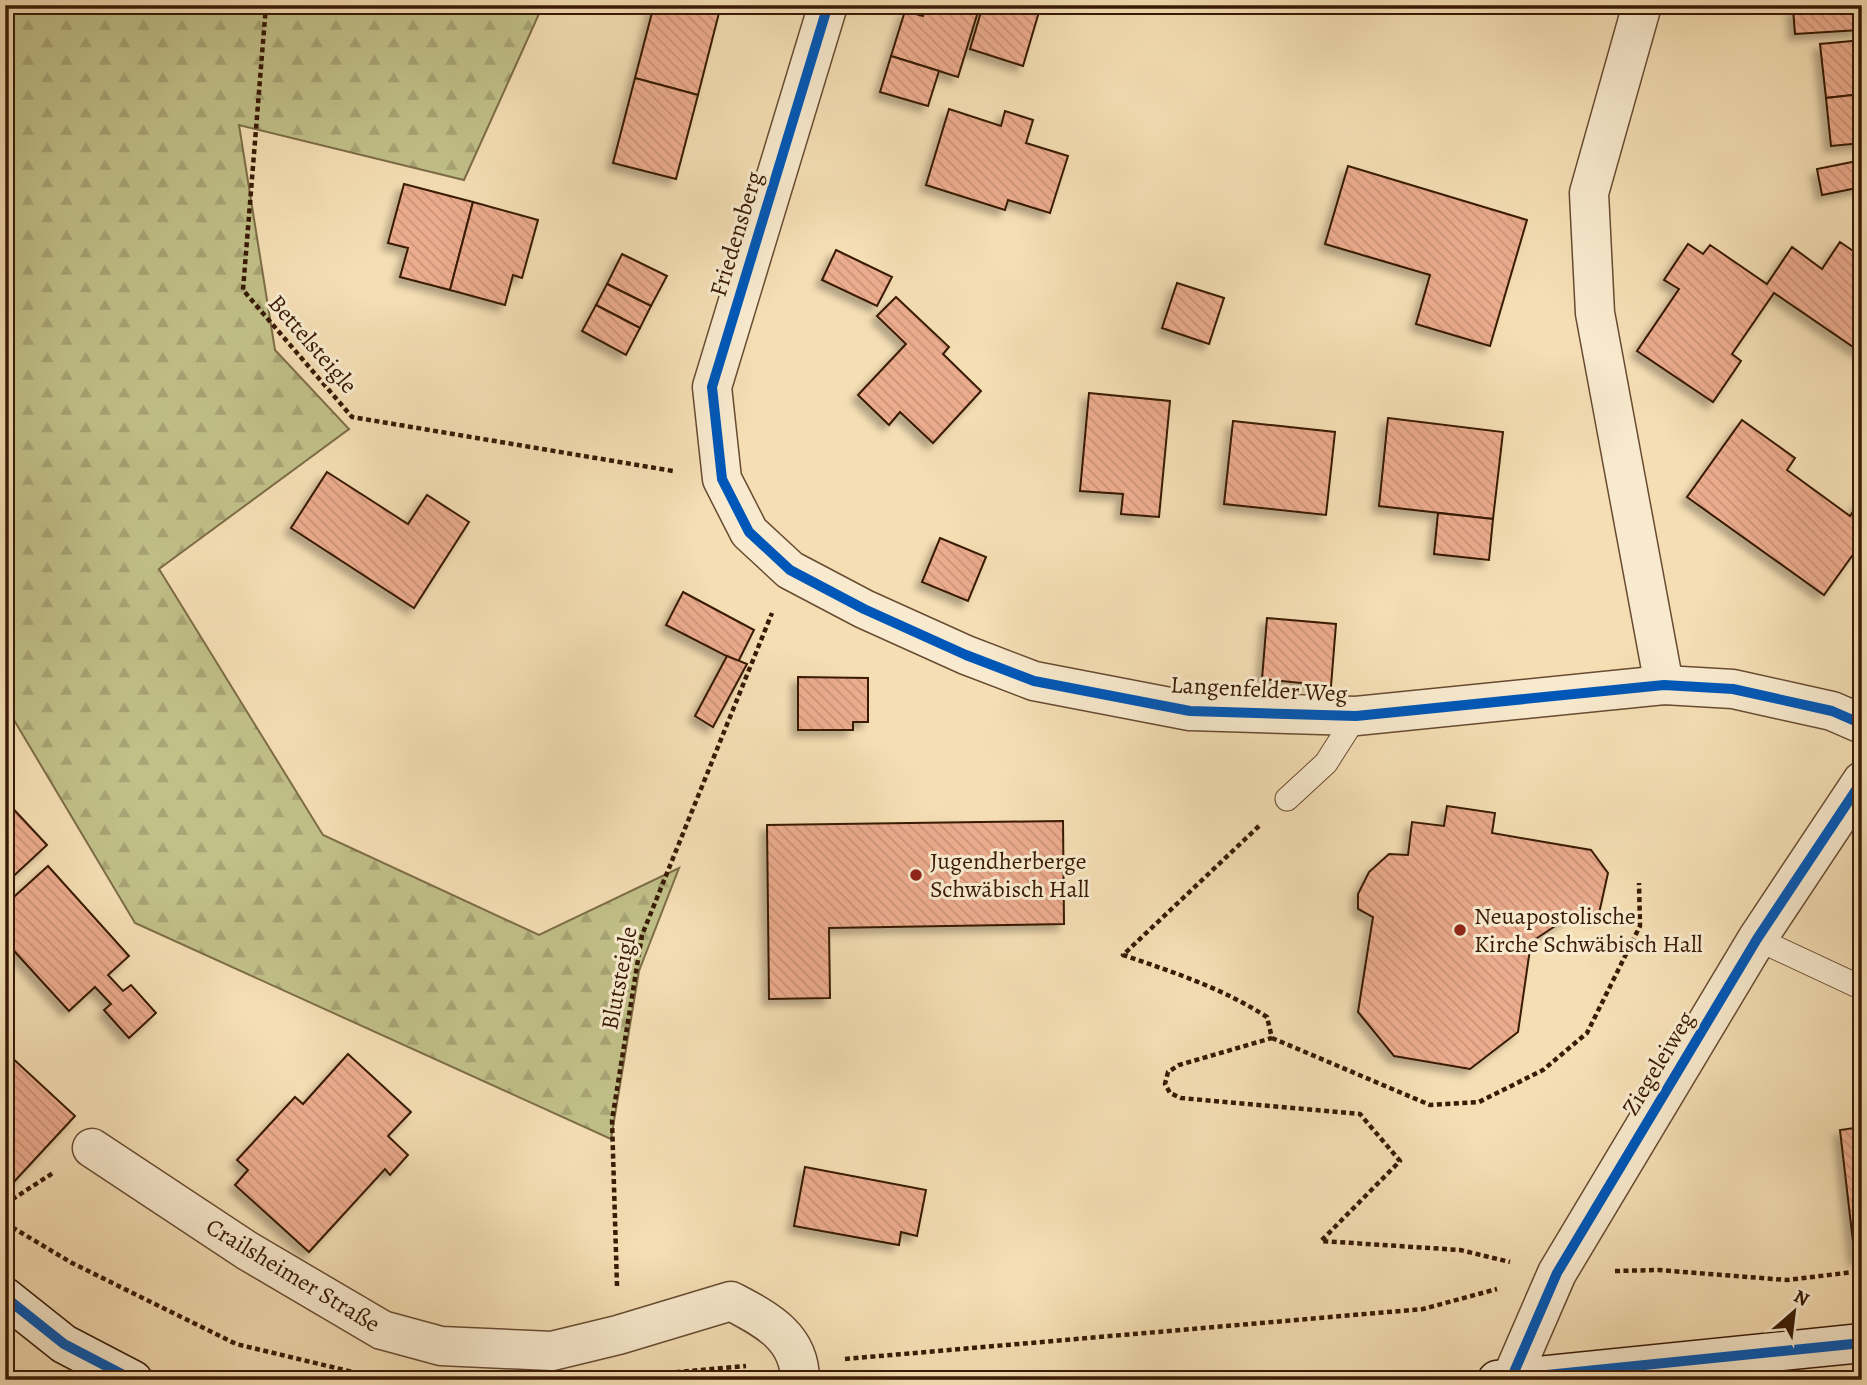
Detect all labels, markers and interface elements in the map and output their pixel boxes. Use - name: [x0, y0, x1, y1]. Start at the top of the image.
- street label: Friedensberg: [702, 168, 770, 300]
- street label: Bettelsteigle: [261, 288, 365, 400]
- street label: Langenfelder Weg: [1170, 668, 1348, 710]
- place label: Jugendherberge Schwäbisch Hall: [930, 845, 1090, 905]
- marker: Jugendherberge Schwäbisch Hall: [908, 867, 924, 883]
- place label: Neuapostolische Kirche Schwäbisch Hall: [1474, 900, 1703, 960]
- marker: Neuapostolische Kirche Schwäbisch Hall: [1452, 922, 1468, 938]
- street label: Blutsteigle: [593, 924, 645, 1032]
- street label: Ziegeleiweg: [1614, 1005, 1702, 1121]
- street label: Crailsheimer Straße: [200, 1210, 386, 1340]
- north arrow: [1758, 1276, 1828, 1346]
- text: N: [1789, 1283, 1814, 1313]

